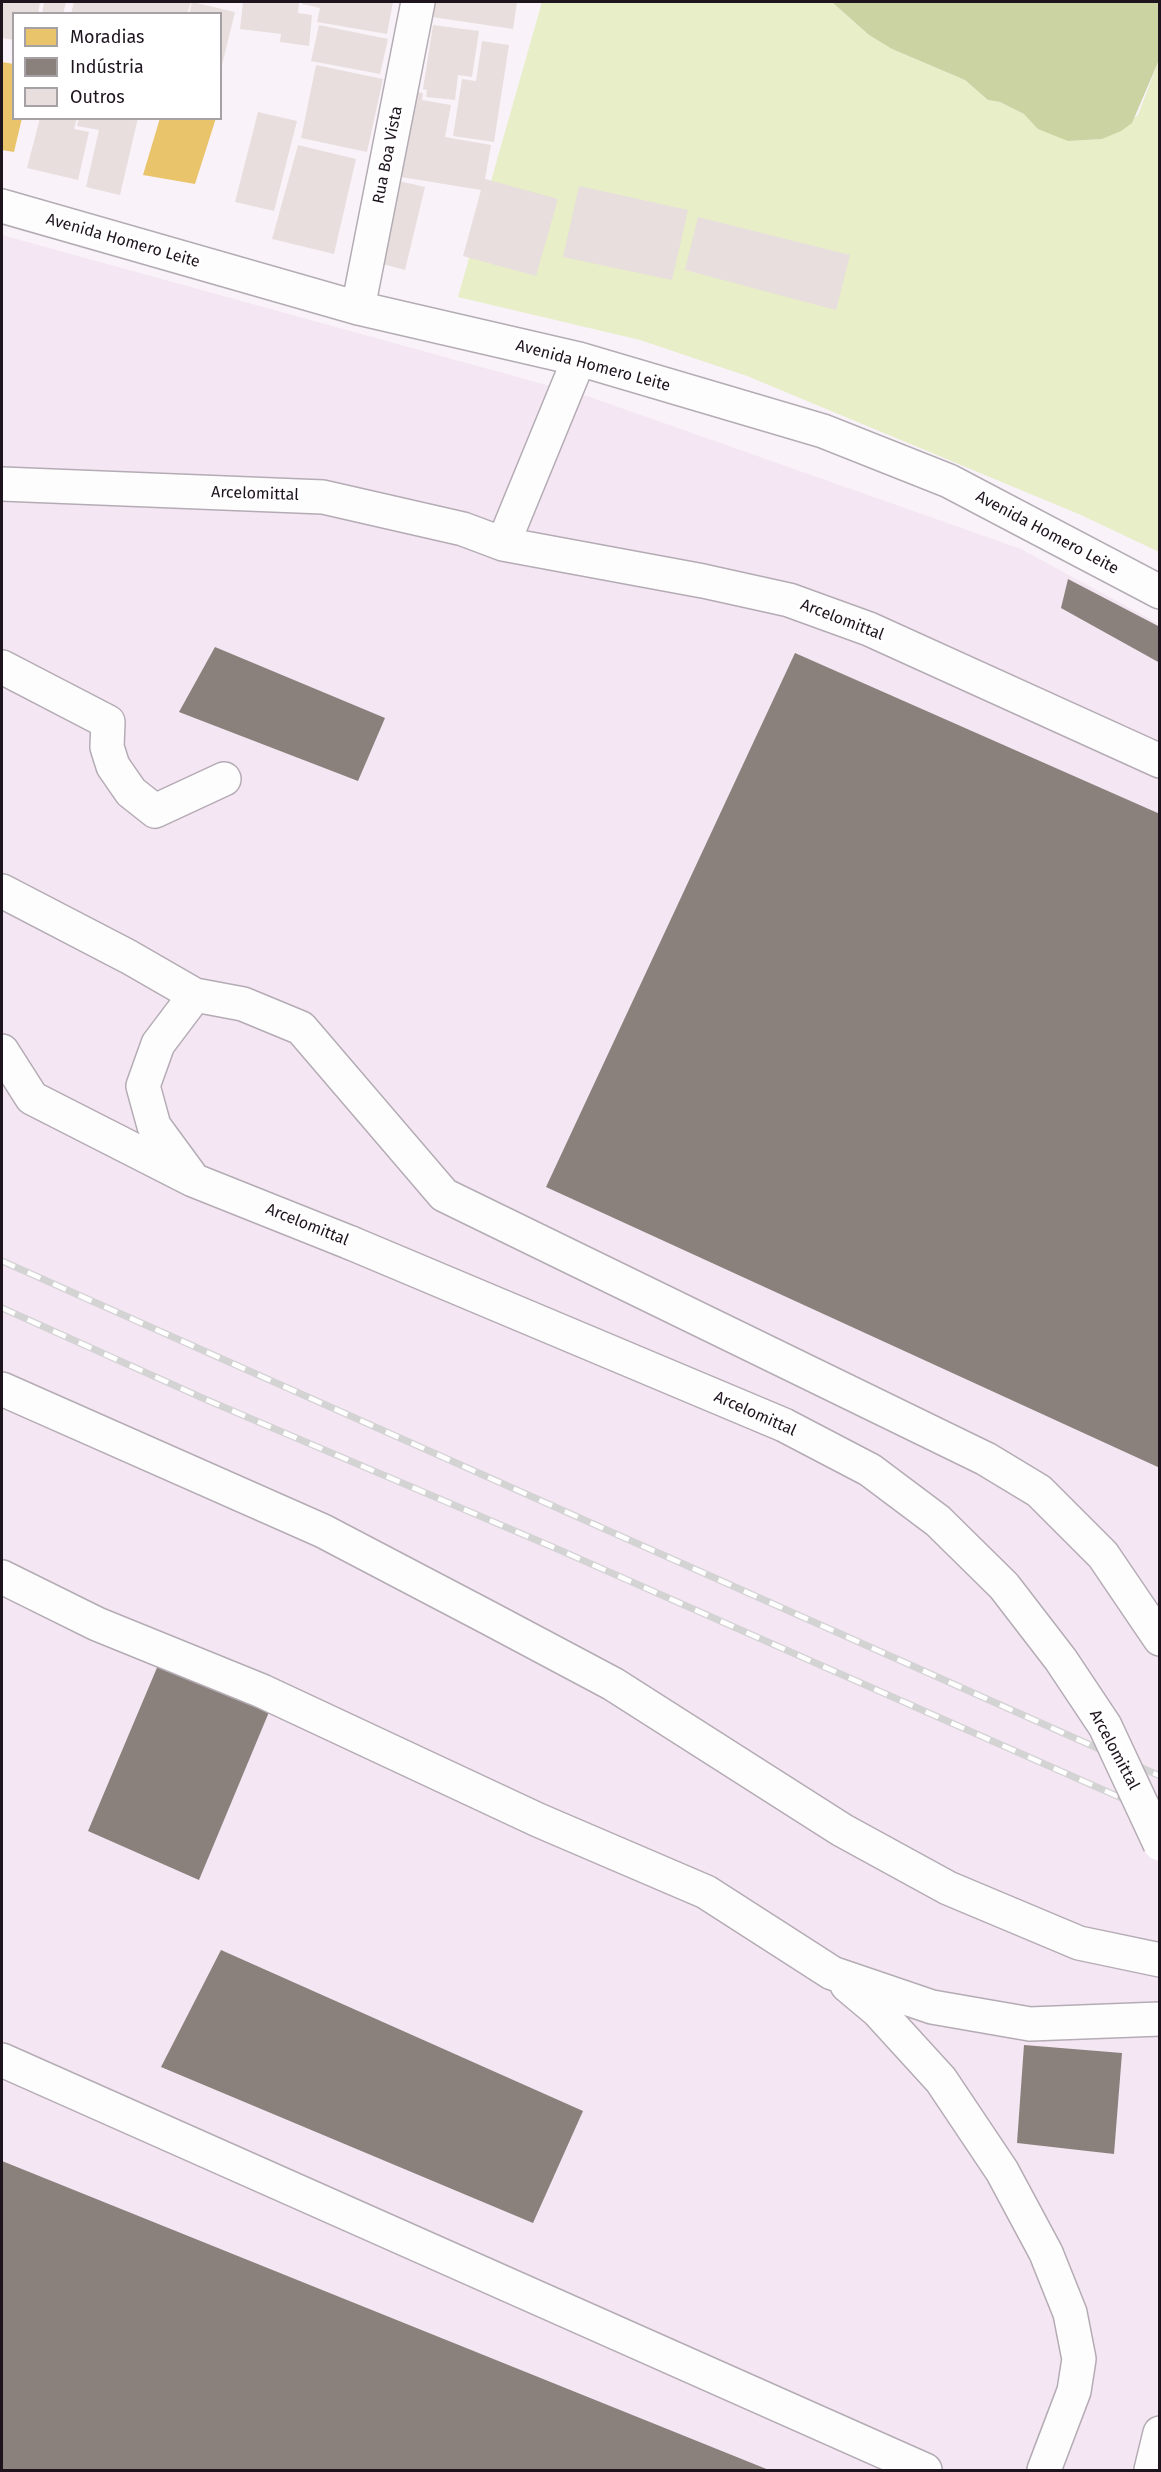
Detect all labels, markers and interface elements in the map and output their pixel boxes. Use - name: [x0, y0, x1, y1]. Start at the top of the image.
- legend: [12, 12, 222, 120]
- text: Moradias: [70, 26, 144, 48]
- text: Indústria: [70, 56, 144, 78]
- text: Outros: [70, 86, 125, 108]
- street label: Rua Boa Vista: [369, 105, 407, 205]
- street label: Avenida Homero Leite: [44, 210, 202, 272]
- street label: Avenida Homero Leite: [514, 336, 672, 396]
- street label: Arcelomittal: [211, 483, 299, 505]
- street label: Avenida Homero Leite: [972, 487, 1122, 579]
- street label: Arcelomittal: [798, 595, 886, 645]
- street label: Arcelomittal: [263, 1200, 351, 1250]
- street label: Arcelomittal: [711, 1387, 799, 1441]
- street label: Arcelomittal: [1085, 1707, 1143, 1793]

